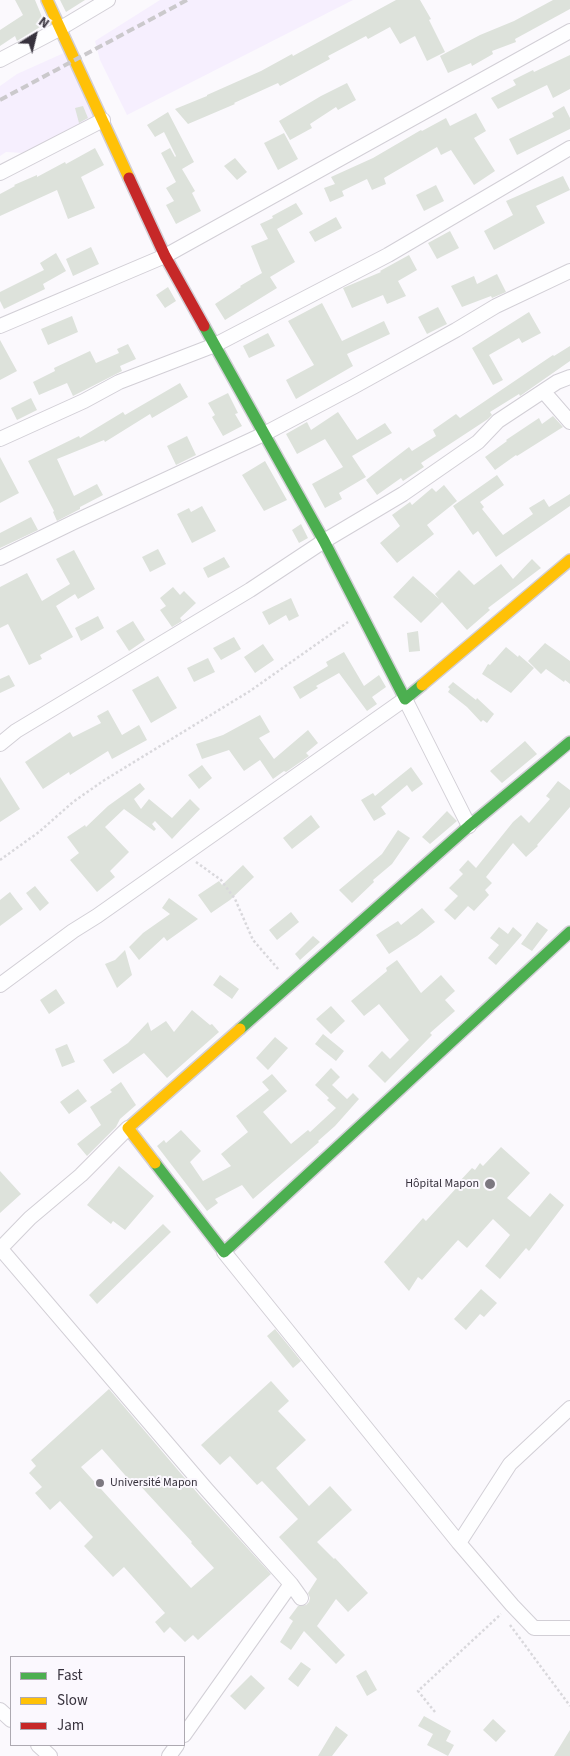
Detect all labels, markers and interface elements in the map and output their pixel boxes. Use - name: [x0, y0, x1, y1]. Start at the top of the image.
- north arrow: [10, 10, 60, 60]
- text: N: [34, 12, 53, 34]
- place label: Hôpital Mapon: [405, 1177, 479, 1191]
- marker: Hôpital Mapon: [483, 1177, 497, 1191]
- place label: Université Mapon: [110, 1476, 198, 1490]
- marker: Université Mapon: [94, 1477, 106, 1489]
- legend: [10, 1656, 185, 1746]
- text: Fast: [57, 1665, 83, 1686]
- text: Slow: [57, 1690, 88, 1711]
- text: Jam: [57, 1715, 84, 1736]

